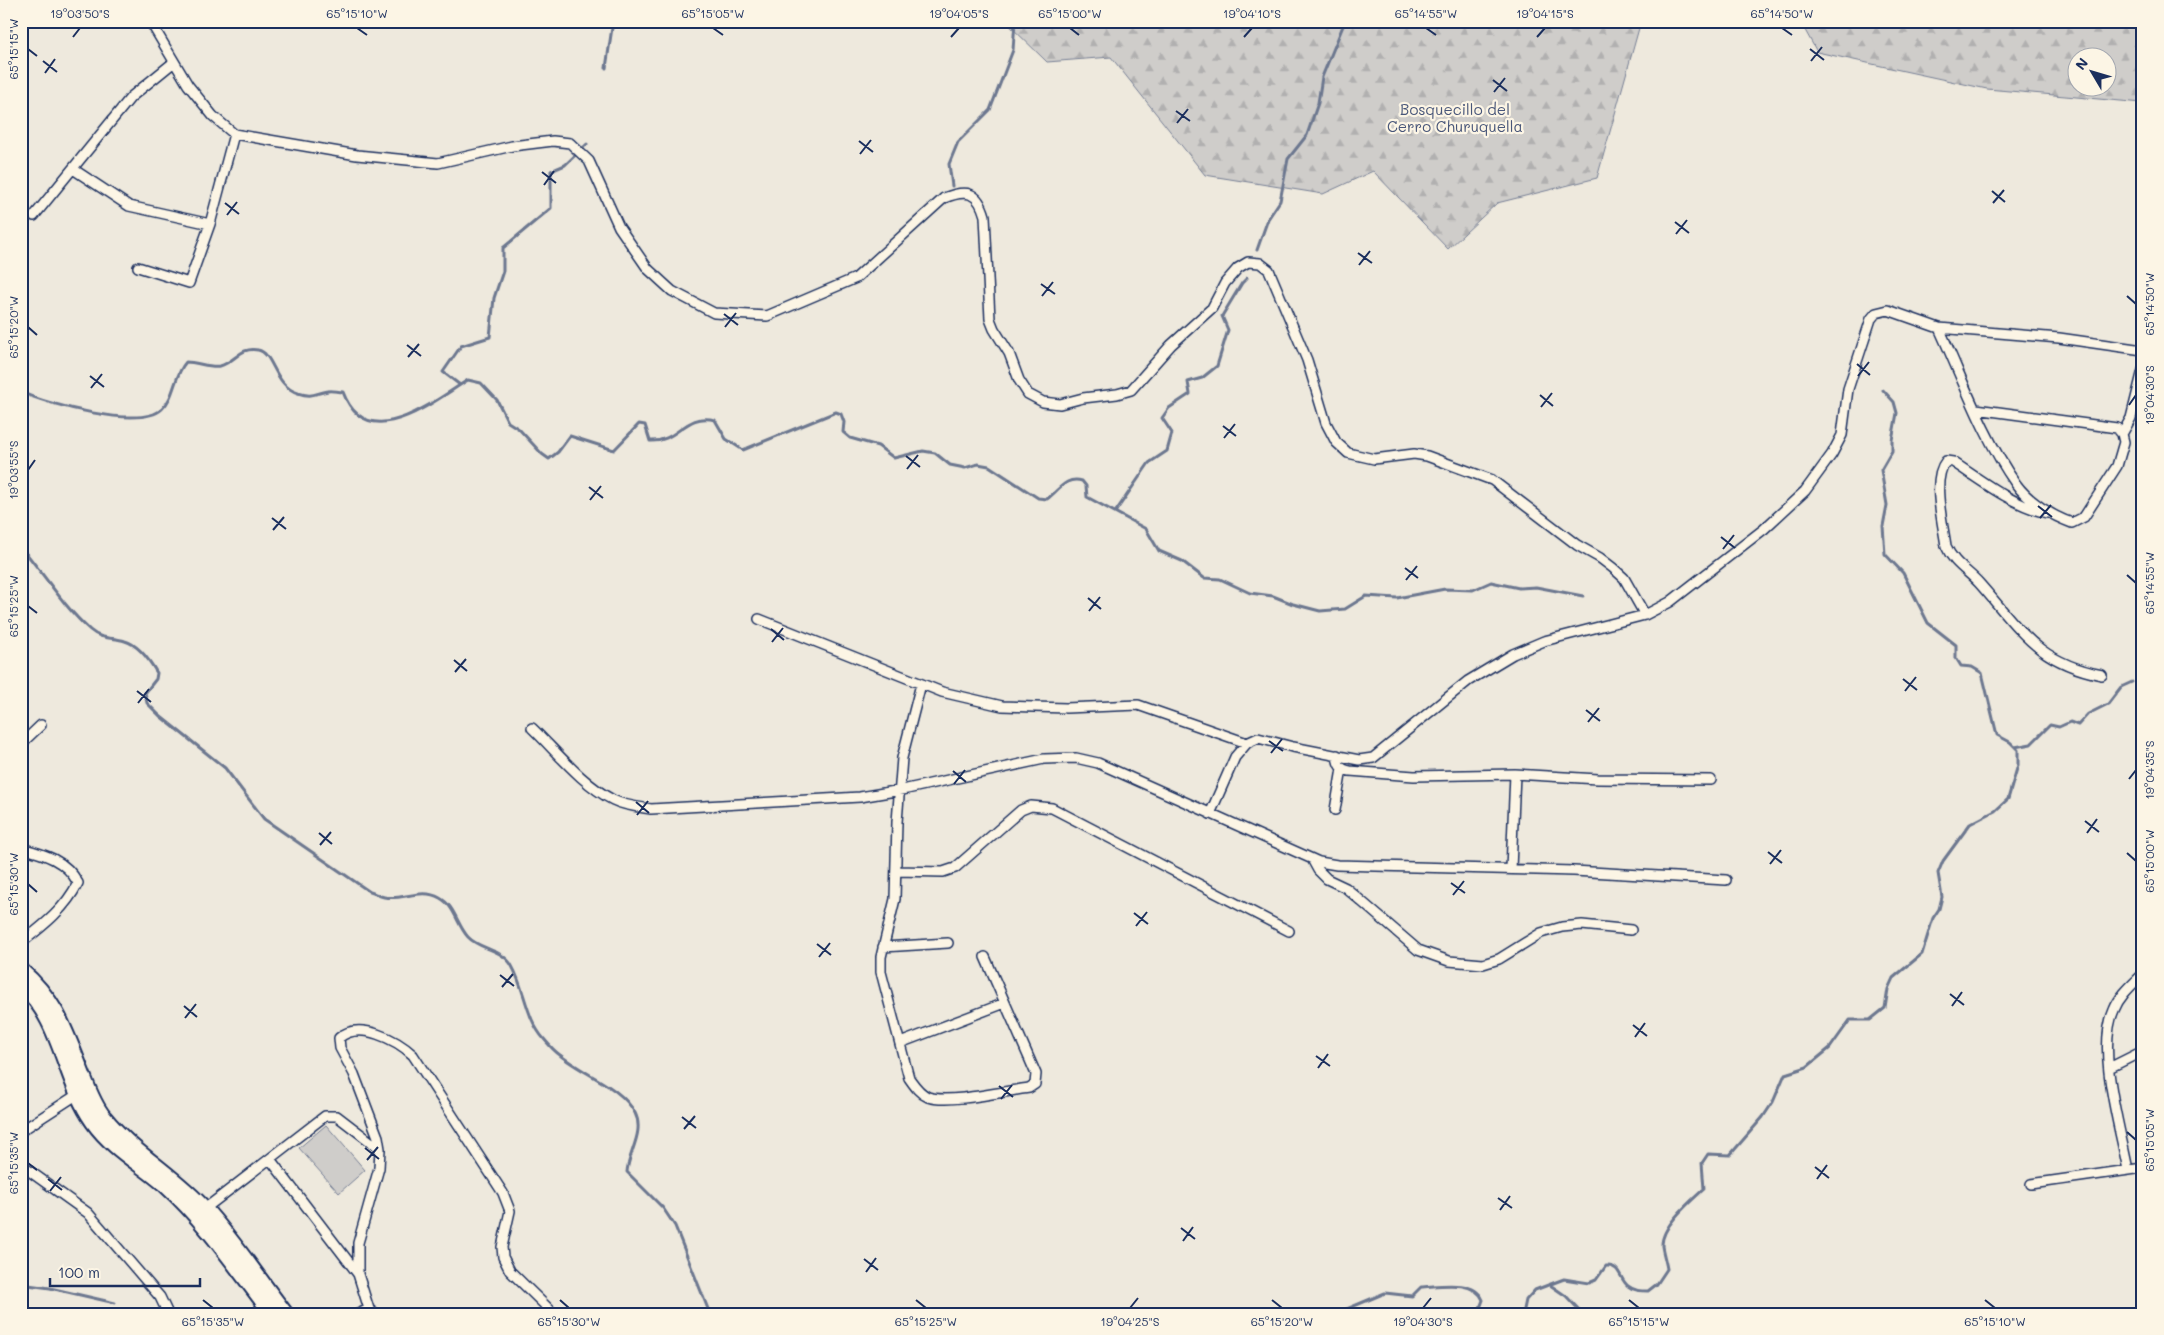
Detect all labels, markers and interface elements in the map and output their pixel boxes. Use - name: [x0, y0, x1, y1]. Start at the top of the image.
- text: 19°03'50"S: [50, 5, 110, 21]
- text: 65°15'10"W: [326, 5, 388, 21]
- text: 65°15'05"W: [681, 5, 745, 21]
- text: 19°04'05"S: [929, 5, 989, 21]
- text: 65°15'00"W: [1038, 5, 1102, 21]
- text: 19°04'10"S: [1223, 5, 1281, 21]
- text: 65°14'55"W: [1395, 5, 1457, 21]
- text: 19°04'15"S: [1516, 5, 1574, 21]
- text: 65°14'50"W: [1750, 5, 1814, 21]
- text: 65°15'15"W: [5, 18, 21, 80]
- north arrow: [2066, 48, 2116, 98]
- text: N: [2071, 54, 2092, 74]
- park label: Bosquecillo del Cerro Churuquella: [1387, 99, 1523, 136]
- text: 65°14'50"W: [2141, 272, 2157, 336]
- text: 65°15'20"W: [5, 296, 21, 358]
- text: 19°04'30"S: [2141, 365, 2157, 425]
- text: 19°03'55"S: [5, 440, 21, 500]
- text: 65°14'55"W: [2141, 552, 2157, 614]
- text: 65°15'25"W: [5, 575, 21, 637]
- text: 19°04'35"S: [2141, 740, 2157, 800]
- text: 65°15'00"W: [2141, 829, 2157, 893]
- text: 65°15'30"W: [5, 852, 21, 916]
- text: 65°15'05"W: [2141, 1108, 2157, 1172]
- text: 65°15'35"W: [5, 1132, 21, 1194]
- scale bar: [50, 1255, 200, 1287]
- text: 100 m: [58, 1262, 100, 1282]
- text: 65°15'35"W: [182, 1313, 244, 1329]
- text: 65°15'30"W: [537, 1313, 601, 1329]
- text: 65°15'25"W: [895, 1313, 957, 1329]
- text: 19°04'25"S: [1101, 1313, 1160, 1329]
- text: 65°15'20"W: [1251, 1313, 1313, 1329]
- text: 19°04'30"S: [1393, 1313, 1453, 1329]
- text: 65°15'15"W: [1608, 1313, 1670, 1329]
- text: 65°15'10"W: [1964, 1313, 2026, 1329]

